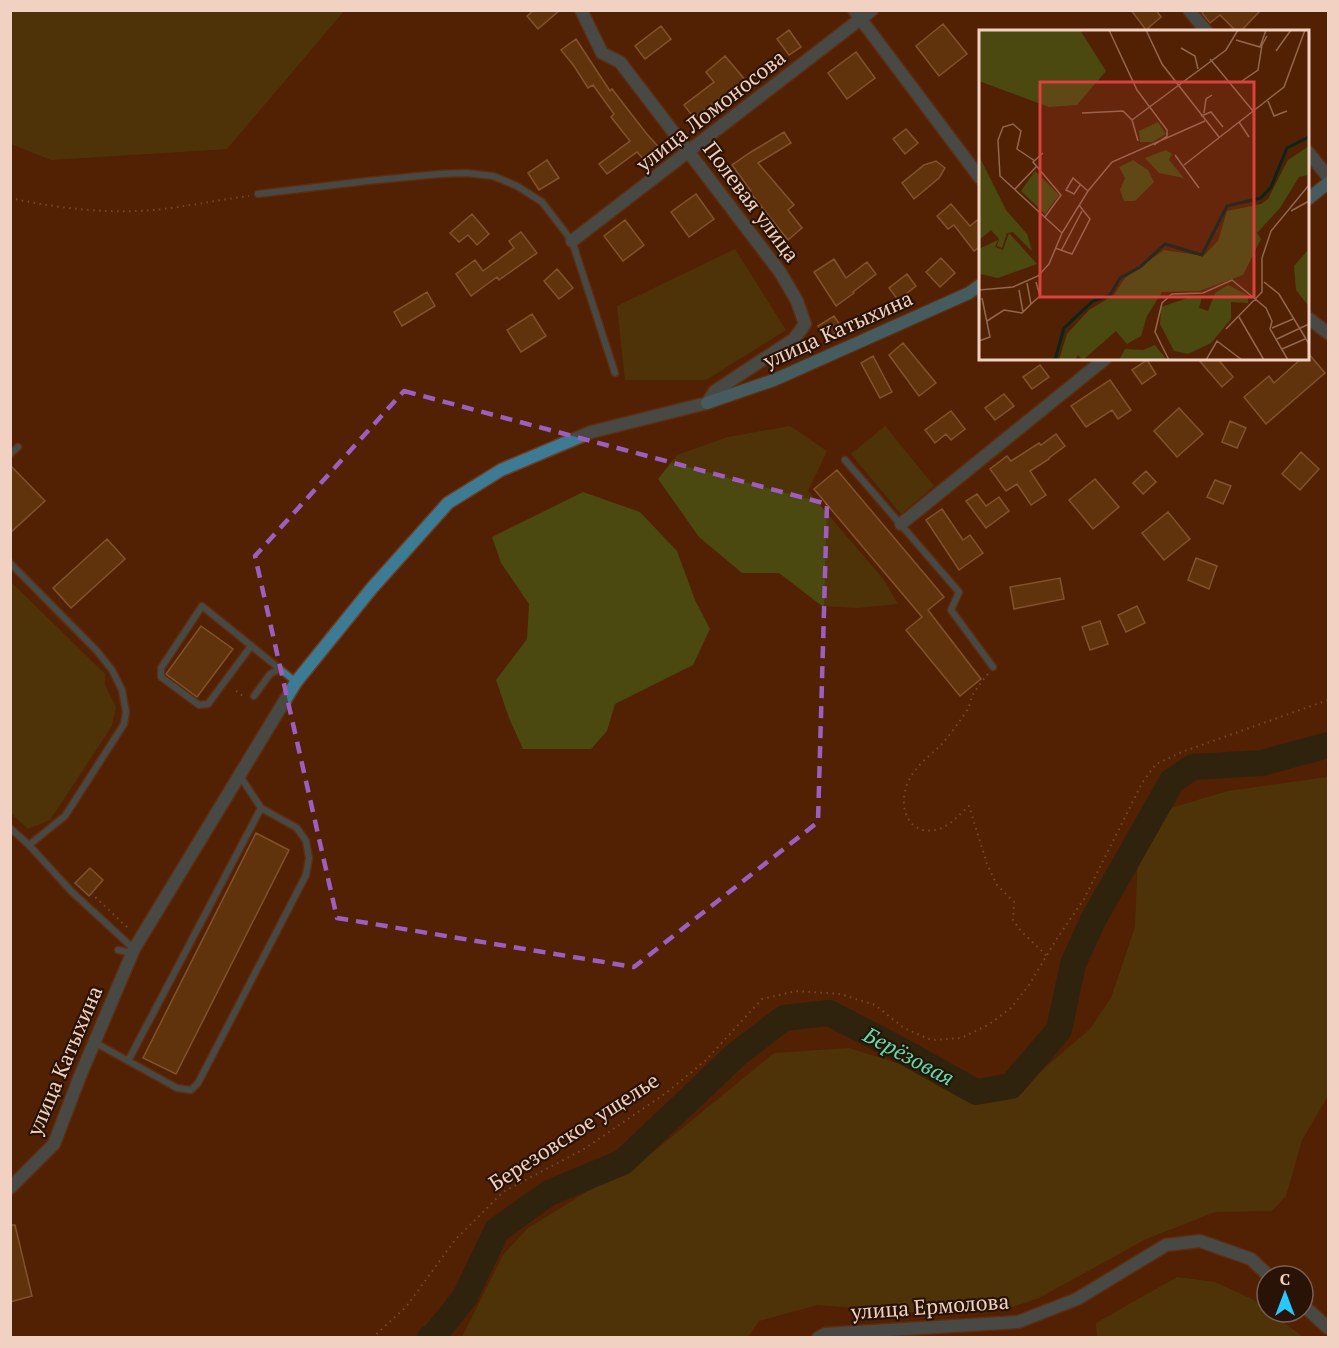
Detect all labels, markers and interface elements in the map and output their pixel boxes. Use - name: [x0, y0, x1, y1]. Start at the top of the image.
- inset map: [979, 30, 1309, 360]
- street label: улица Ломоносова: [629, 43, 791, 178]
- street label: Полевая улица: [697, 135, 807, 268]
- street label: улица Катыхина: [758, 284, 917, 375]
- street label: улица Катыхина: [19, 981, 108, 1141]
- water label: Берёзовая: [858, 1019, 960, 1092]
- street label: Березовское ущелье: [483, 1066, 664, 1197]
- north arrow: [1255, 1264, 1315, 1324]
- text: С: [1280, 1268, 1290, 1290]
- street label: улица Ермолова: [849, 1286, 1010, 1326]

